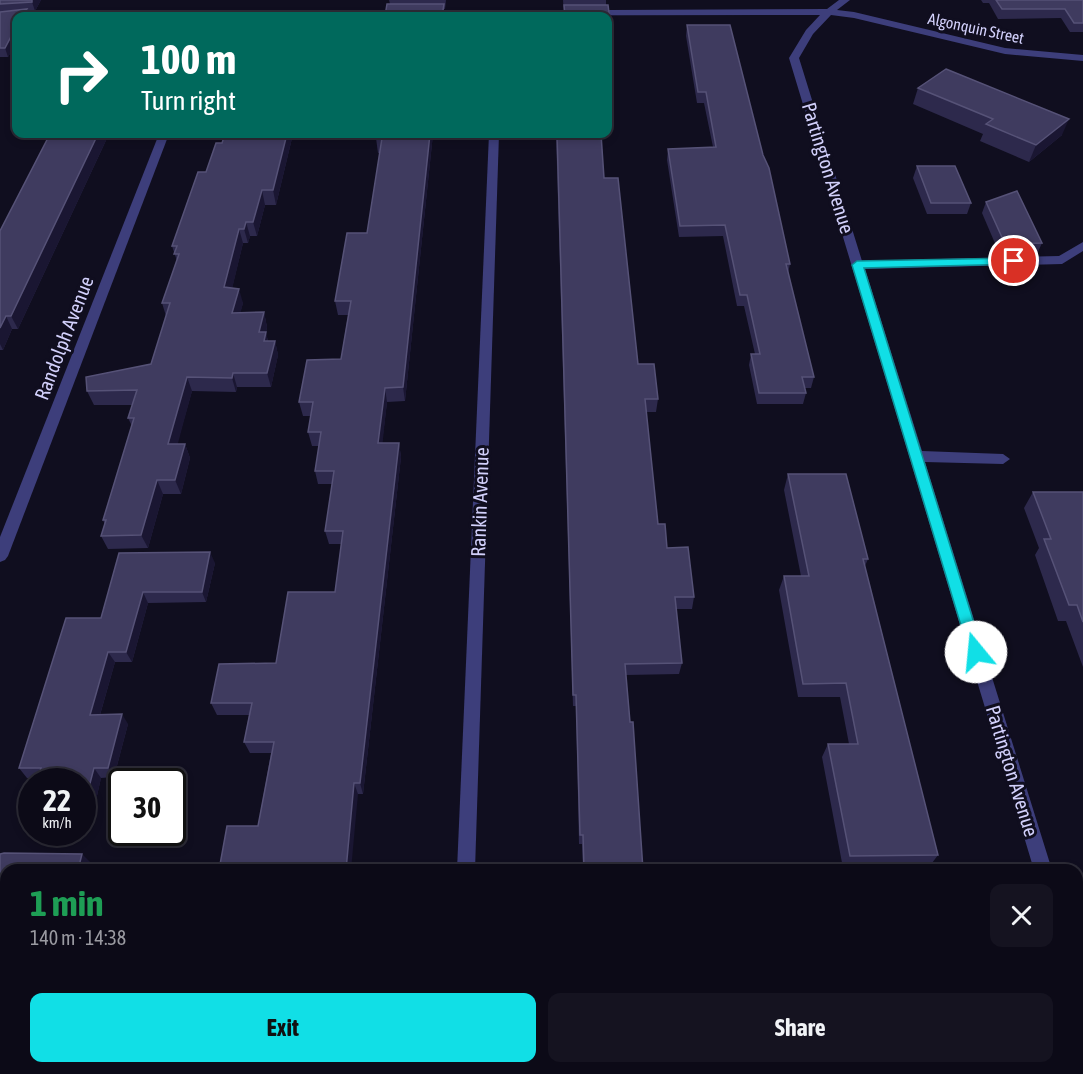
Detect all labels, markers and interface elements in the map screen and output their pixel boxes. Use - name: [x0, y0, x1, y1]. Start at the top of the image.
- street label: Algonquin Street: [926, 9, 1026, 48]
- text: 100 m: [141, 35, 236, 83]
- icon: right: [42, 36, 120, 114]
- text: Turn right: [141, 85, 236, 116]
- street label: Partington Avenue: [798, 100, 859, 236]
- pin: [988, 235, 1039, 286]
- icon: arrive: [997, 244, 1030, 277]
- street label: Randolph Avenue: [29, 273, 98, 403]
- street label: Rankin Avenue: [466, 447, 493, 557]
- position arrow: [944, 620, 1008, 684]
- street label: Partington Avenue: [982, 703, 1043, 839]
- speed limit sign: 30: [108, 768, 186, 846]
- text: 22: [43, 783, 71, 817]
- text: km/h: [42, 814, 72, 831]
- text: 1 min: [30, 882, 104, 924]
- button: close: [990, 884, 1053, 947]
- text: 140 m · 14:38: [30, 926, 126, 949]
- button: Exit: [30, 993, 536, 1062]
- button: Share: [548, 993, 1053, 1062]

